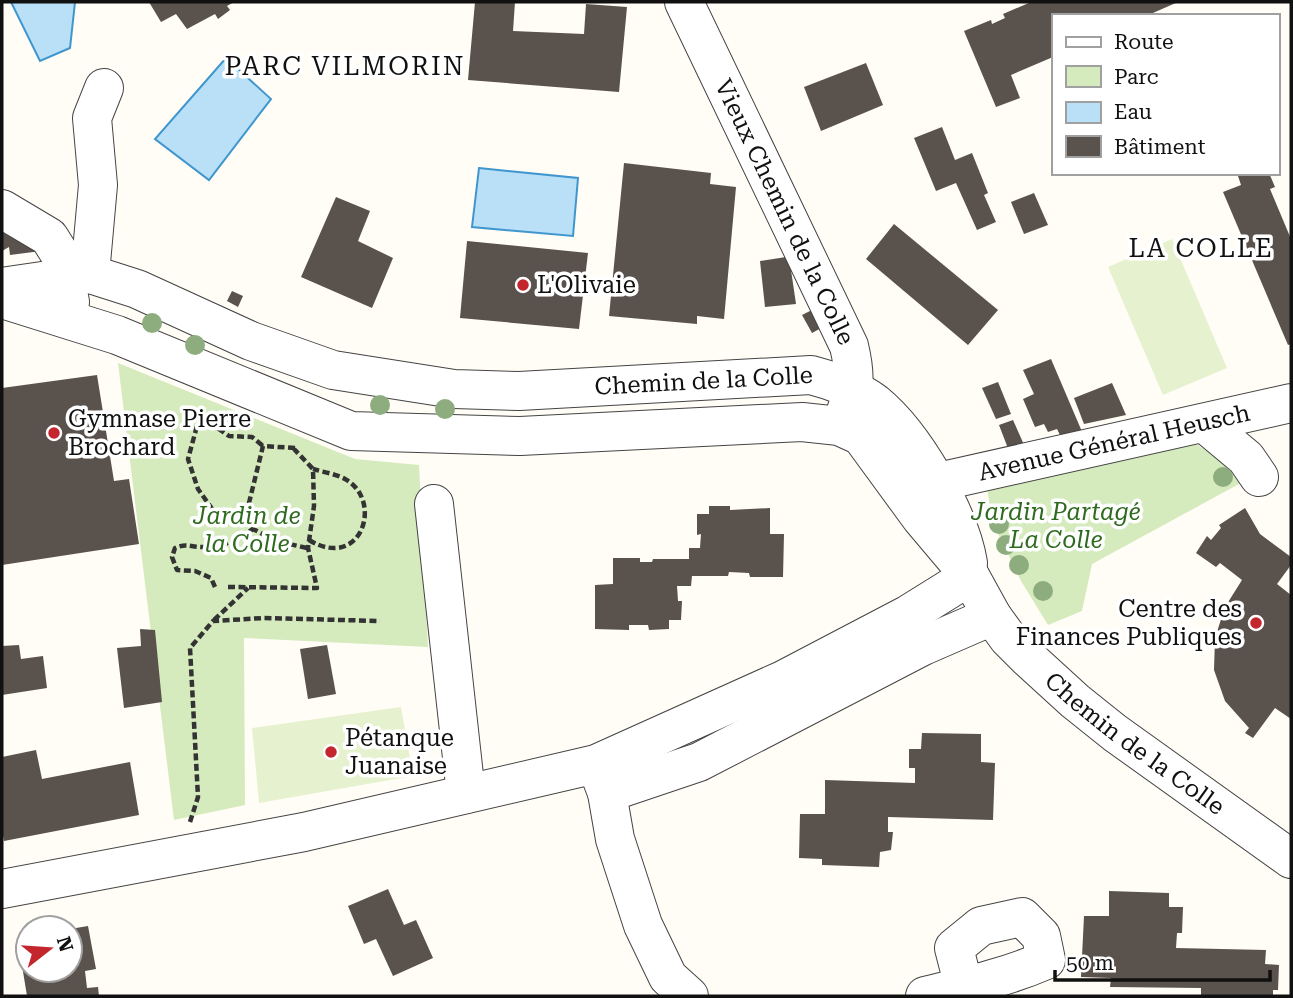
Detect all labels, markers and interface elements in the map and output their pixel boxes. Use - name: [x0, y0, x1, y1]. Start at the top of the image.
- legend: [1052, 14, 1279, 175]
- text: Route: [1114, 30, 1173, 54]
- district label: PARC VILMORIN: [224, 51, 466, 81]
- text: Parc: [1114, 65, 1159, 89]
- street label: Vieux Chemin de la Colle: [709, 75, 860, 349]
- text: Eau: [1114, 100, 1152, 124]
- text: Bâtiment: [1114, 135, 1206, 159]
- district label: LA COLLE: [1128, 233, 1274, 263]
- place label: L'Olivaie: [537, 271, 636, 299]
- marker: L'Olivaie: [515, 277, 531, 293]
- street label: Chemin de la Colle: [594, 361, 813, 401]
- street label: Avenue Général Heusch: [976, 399, 1253, 487]
- place label: Gymnase Pierre Brochard: [68, 405, 251, 461]
- marker: Gymnase Pierre Brochard: [46, 425, 62, 441]
- park label: Jardin Partagé La Colle: [970, 498, 1141, 554]
- park label: Jardin de la Colle: [192, 502, 301, 558]
- place label: Centre des Finances Publiques: [1016, 595, 1242, 651]
- marker: Centre des Finances Publiques: [1248, 615, 1264, 631]
- street label: Chemin de la Colle: [1039, 667, 1230, 821]
- place label: Pétanque Juanaise: [345, 724, 454, 780]
- marker: Pétanque Juanaise: [323, 744, 339, 760]
- north arrow: [14, 914, 84, 984]
- text: N: [52, 934, 78, 955]
- scale bar: [1055, 939, 1270, 983]
- text: 50 m: [1066, 951, 1114, 975]

